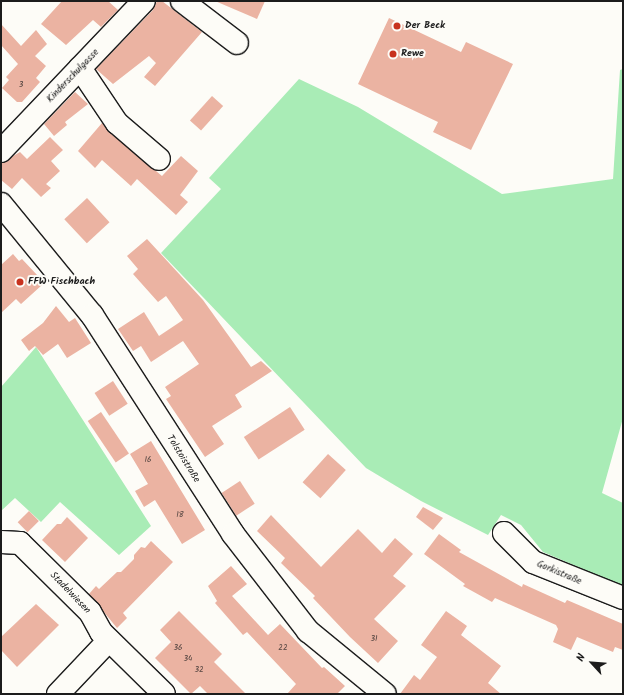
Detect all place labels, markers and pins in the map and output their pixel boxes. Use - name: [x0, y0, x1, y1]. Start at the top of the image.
- place label: Der Beck: [405, 20, 445, 32]
- marker: Der Beck: [392, 21, 402, 31]
- place label: Rewe: [401, 48, 424, 60]
- marker: Rewe: [388, 49, 398, 59]
- place label: FFW Fischbach: [28, 276, 95, 288]
- marker: FFW Fischbach: [15, 277, 25, 287]

